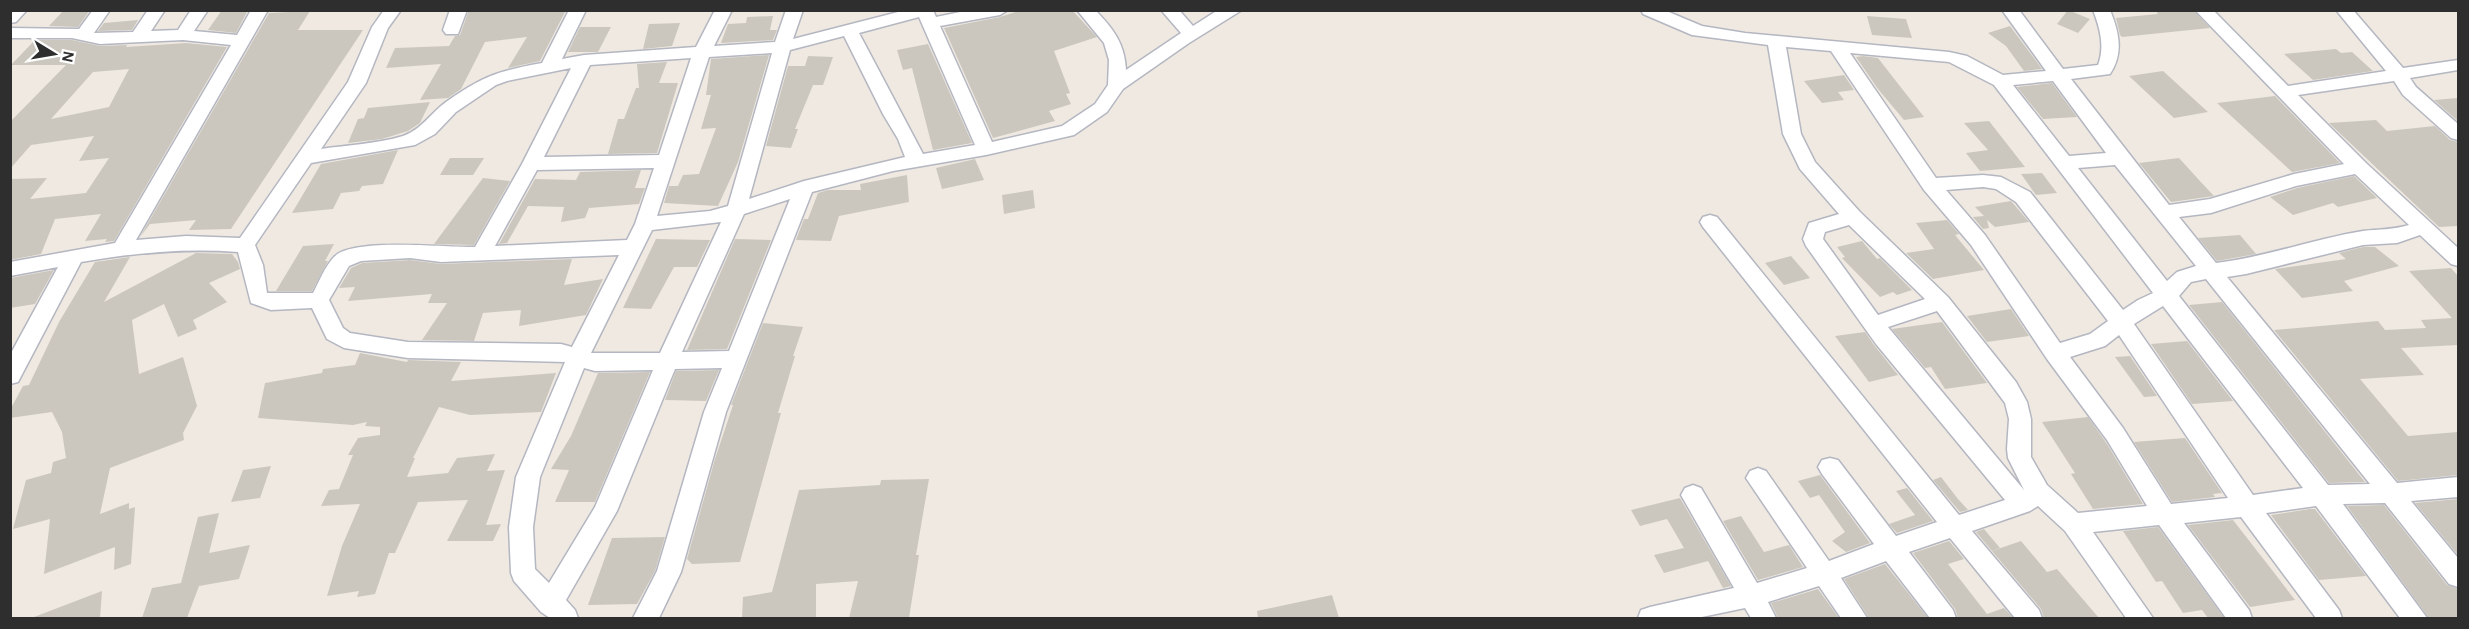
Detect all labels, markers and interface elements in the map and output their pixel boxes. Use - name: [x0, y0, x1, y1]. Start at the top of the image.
- north arrow: [24, 24, 84, 84]
- text: N: [59, 50, 77, 64]

